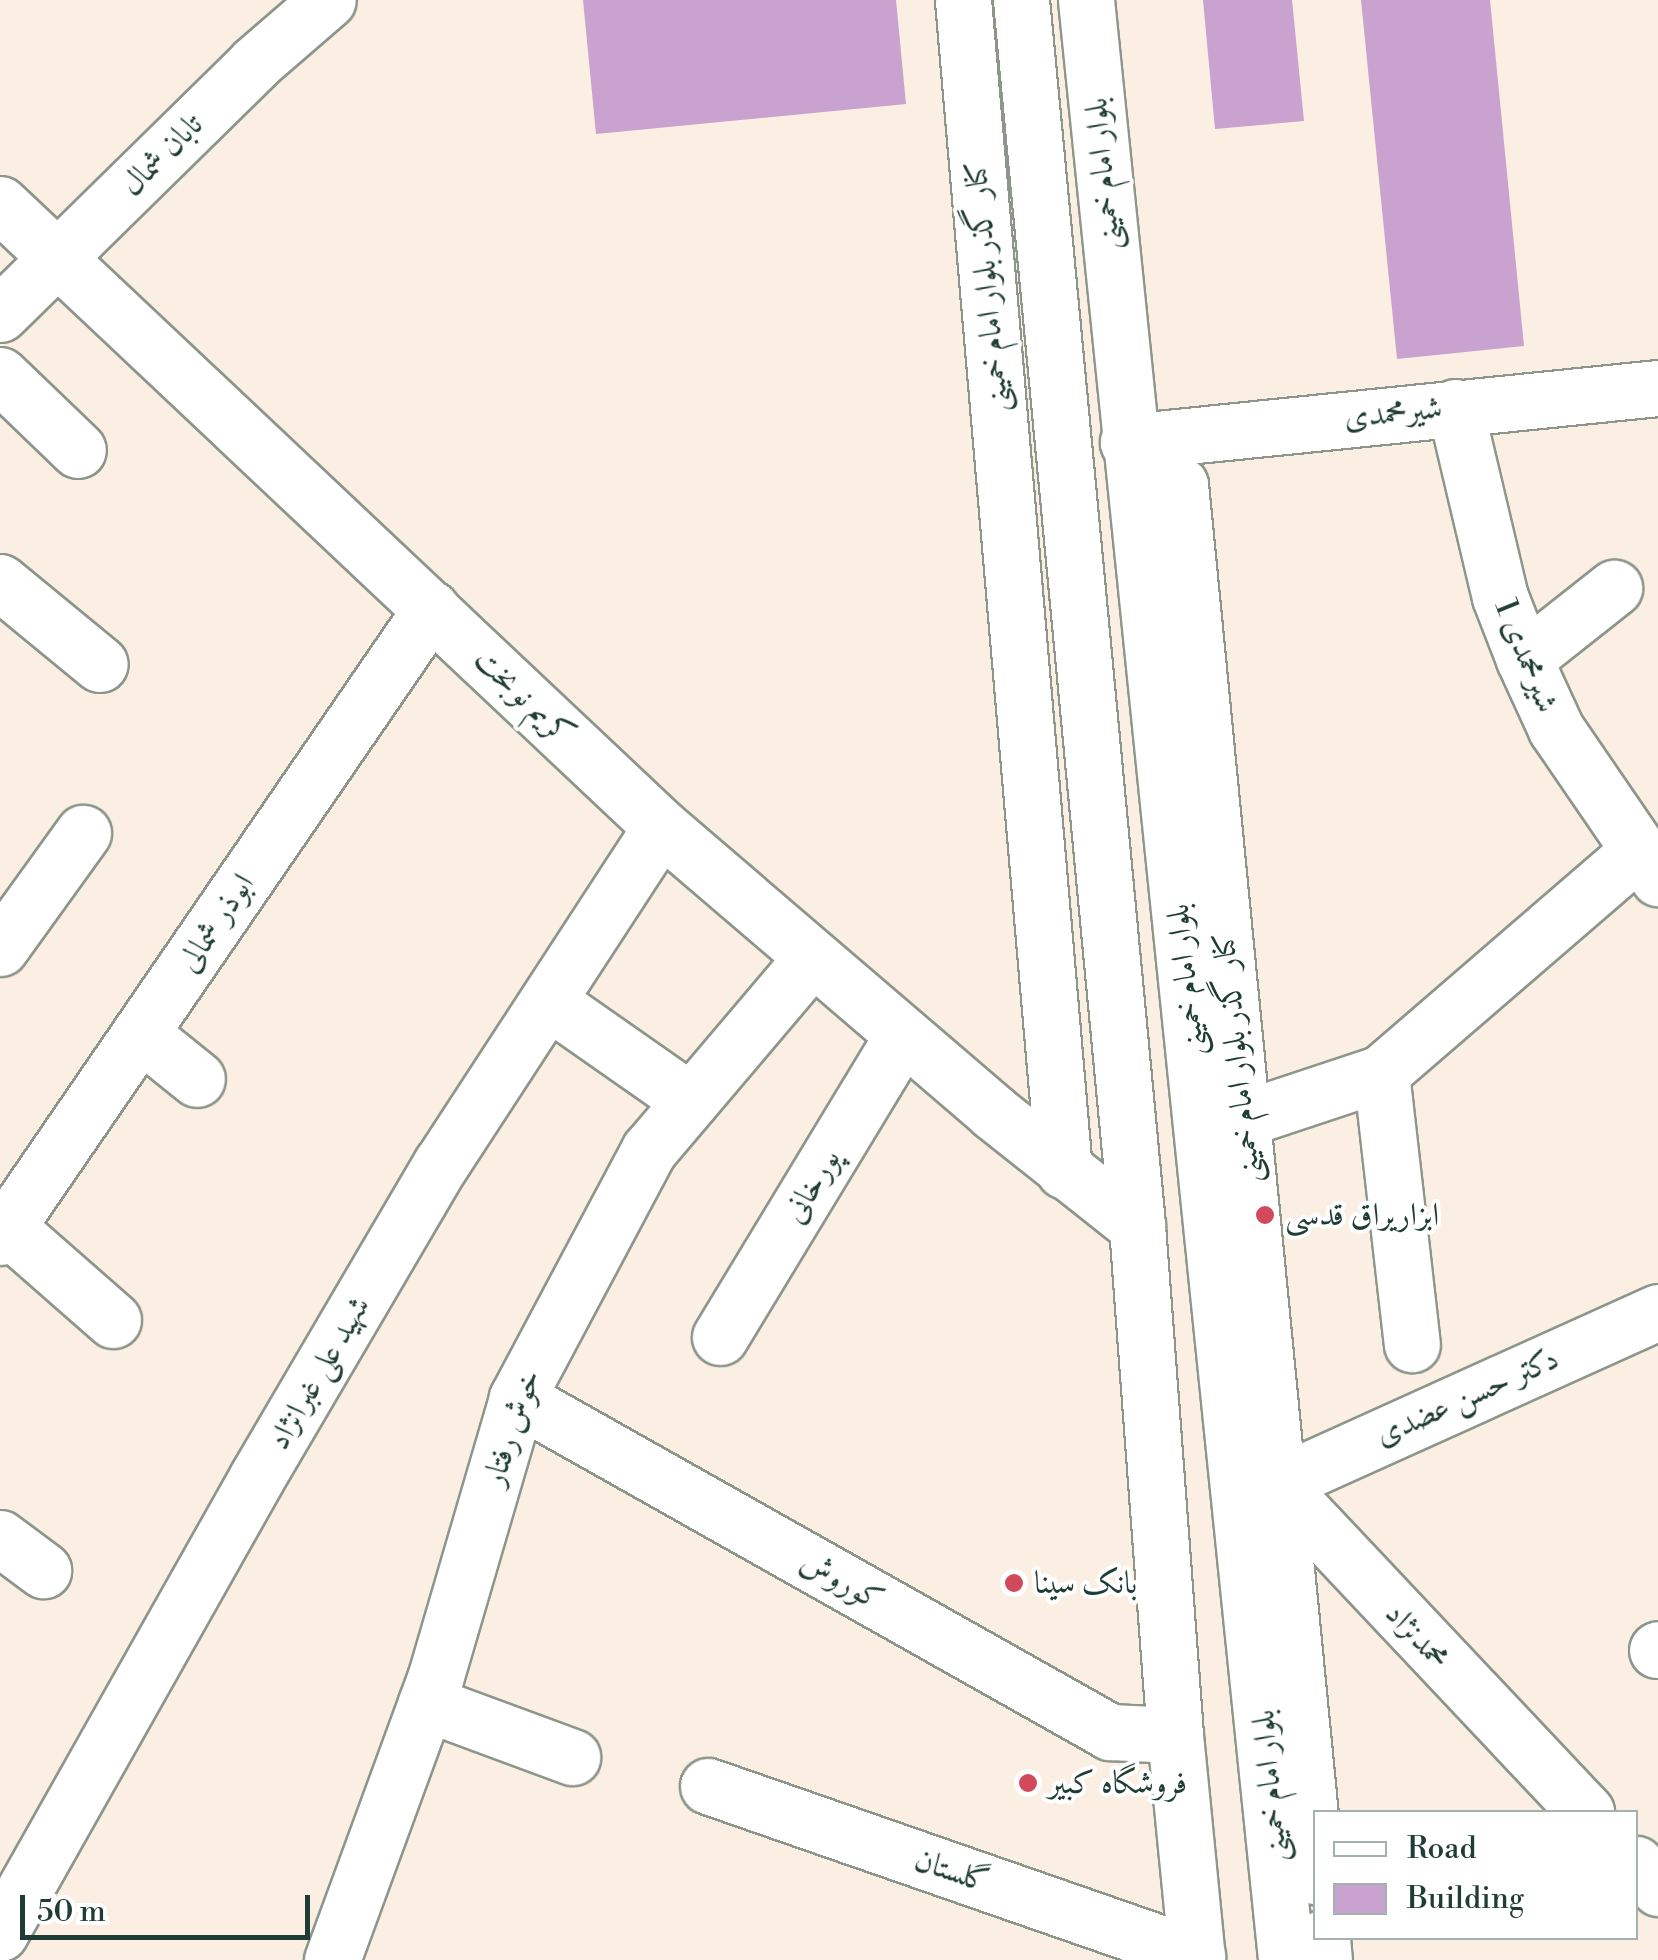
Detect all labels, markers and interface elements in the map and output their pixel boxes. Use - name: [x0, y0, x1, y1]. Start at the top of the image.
- street label: بلوار امام خمینی: [1077, 96, 1129, 252]
- street label: تابان شمال: [113, 106, 211, 204]
- street label: کنار گذر بلوار امام خمینی: [957, 160, 1017, 414]
- street label: شیرمحمدی: [1342, 389, 1444, 437]
- street label: شیرمحمدی 1: [1486, 594, 1566, 718]
- street label: کریم نوبخت: [466, 640, 582, 754]
- street label: ابوذر شمالی: [169, 866, 263, 980]
- street label: بلوار امام خمینی: [1159, 902, 1213, 1058]
- street label: کنار گذر بلوار امام خمینی: [1205, 931, 1269, 1185]
- street label: پورخانی: [775, 1142, 849, 1230]
- place label: ابزاریراق قدسی: [1285, 1196, 1439, 1234]
- marker: ابزاریراق قدسی: [1254, 1204, 1276, 1226]
- street label: شهید علی غبرانژاد: [260, 1289, 378, 1457]
- street label: دکتر حسن عضدی: [1369, 1339, 1565, 1455]
- street label: خوش رفتار: [474, 1365, 550, 1491]
- street label: کوروش: [794, 1543, 890, 1619]
- place label: بانک سینا: [1034, 1564, 1137, 1602]
- marker: بانک سینا: [1003, 1572, 1025, 1594]
- street label: محمدنژاد: [1377, 1595, 1457, 1677]
- street label: بلوار امام خمینی: [1244, 1708, 1296, 1864]
- place label: فروشگاه کبیر: [1048, 1764, 1187, 1802]
- marker: فروشگاه کبیر: [1017, 1772, 1039, 1794]
- legend: [1313, 1810, 1638, 1940]
- text: Road: [1407, 1830, 1477, 1868]
- street label: گلستان: [910, 1840, 994, 1902]
- scale bar: [25, 1875, 315, 1937]
- text: Building: [1407, 1880, 1524, 1918]
- text: 50 m: [37, 1893, 106, 1931]

